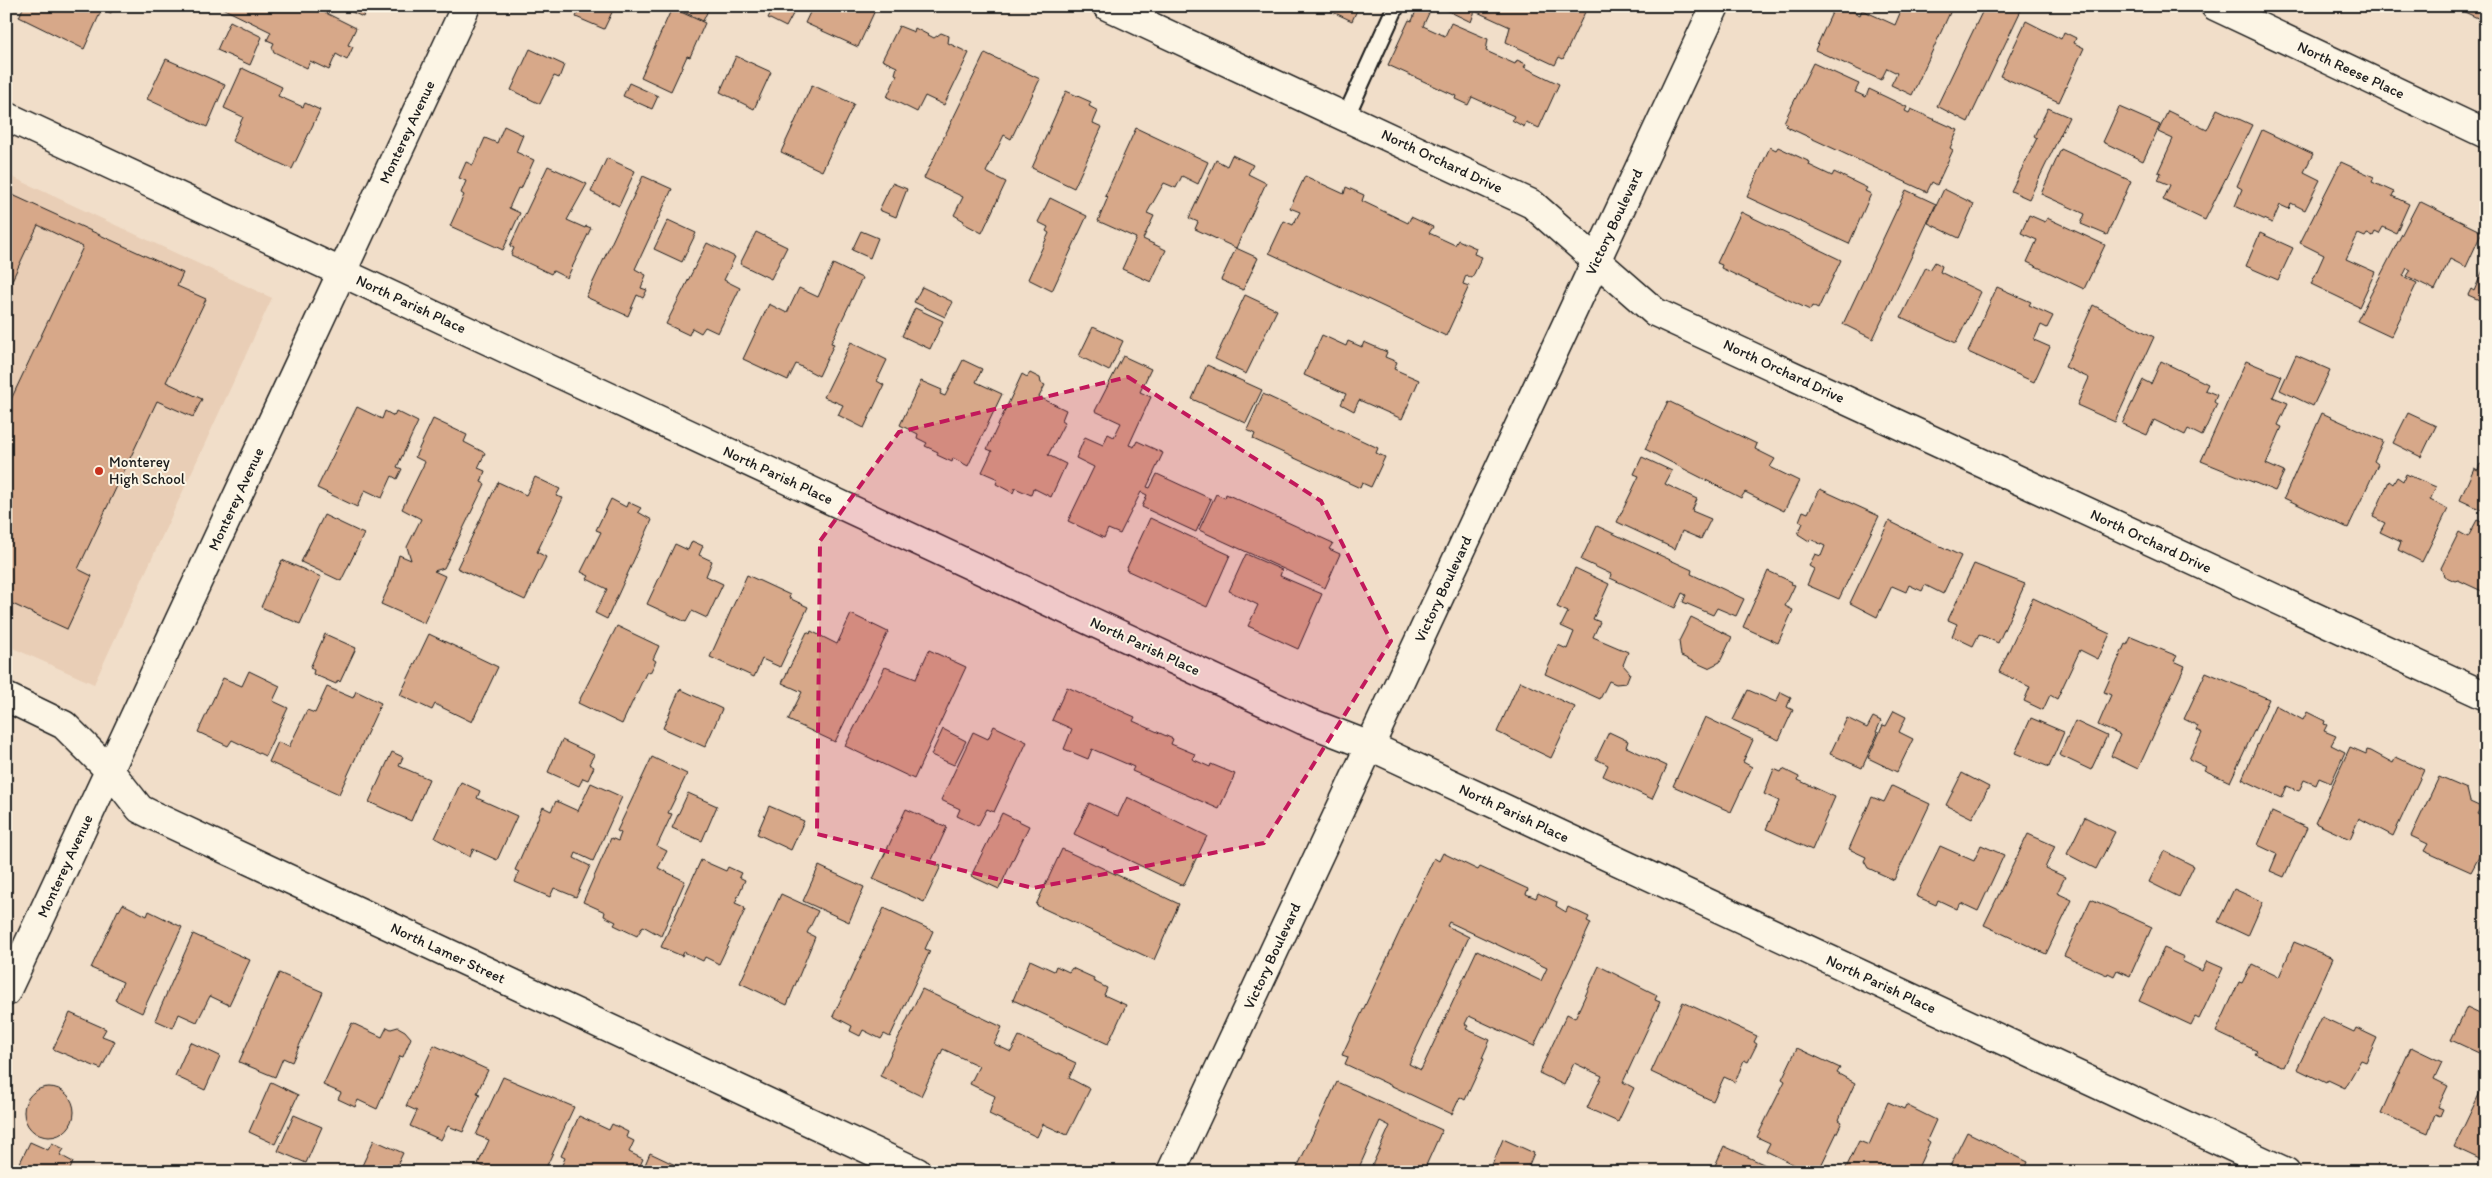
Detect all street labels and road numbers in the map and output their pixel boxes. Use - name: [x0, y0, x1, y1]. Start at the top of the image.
- street label: North Reese Place: [2295, 37, 2407, 103]
- street label: Monterey Avenue: [375, 77, 439, 187]
- street label: North Orchard Drive: [1379, 125, 1505, 197]
- street label: Victory Boulevard: [1582, 166, 1646, 278]
- street label: North Parish Place: [353, 271, 469, 337]
- street label: North Orchard Drive: [1721, 335, 1847, 407]
- street label: North Parish Place: [720, 442, 836, 508]
- street label: Monterey Avenue: [204, 444, 268, 554]
- street label: North Orchard Drive: [2088, 505, 2214, 577]
- street label: Victory Boulevard: [1411, 533, 1475, 645]
- street label: North Parish Place: [1087, 613, 1203, 679]
- street label: North Parish Place: [1456, 780, 1572, 846]
- street label: Monterey Avenue: [33, 811, 97, 921]
- street label: Victory Boulevard: [1240, 900, 1304, 1012]
- street label: North Lamer Street: [388, 919, 509, 988]
- street label: North Parish Place: [1823, 951, 1939, 1017]

